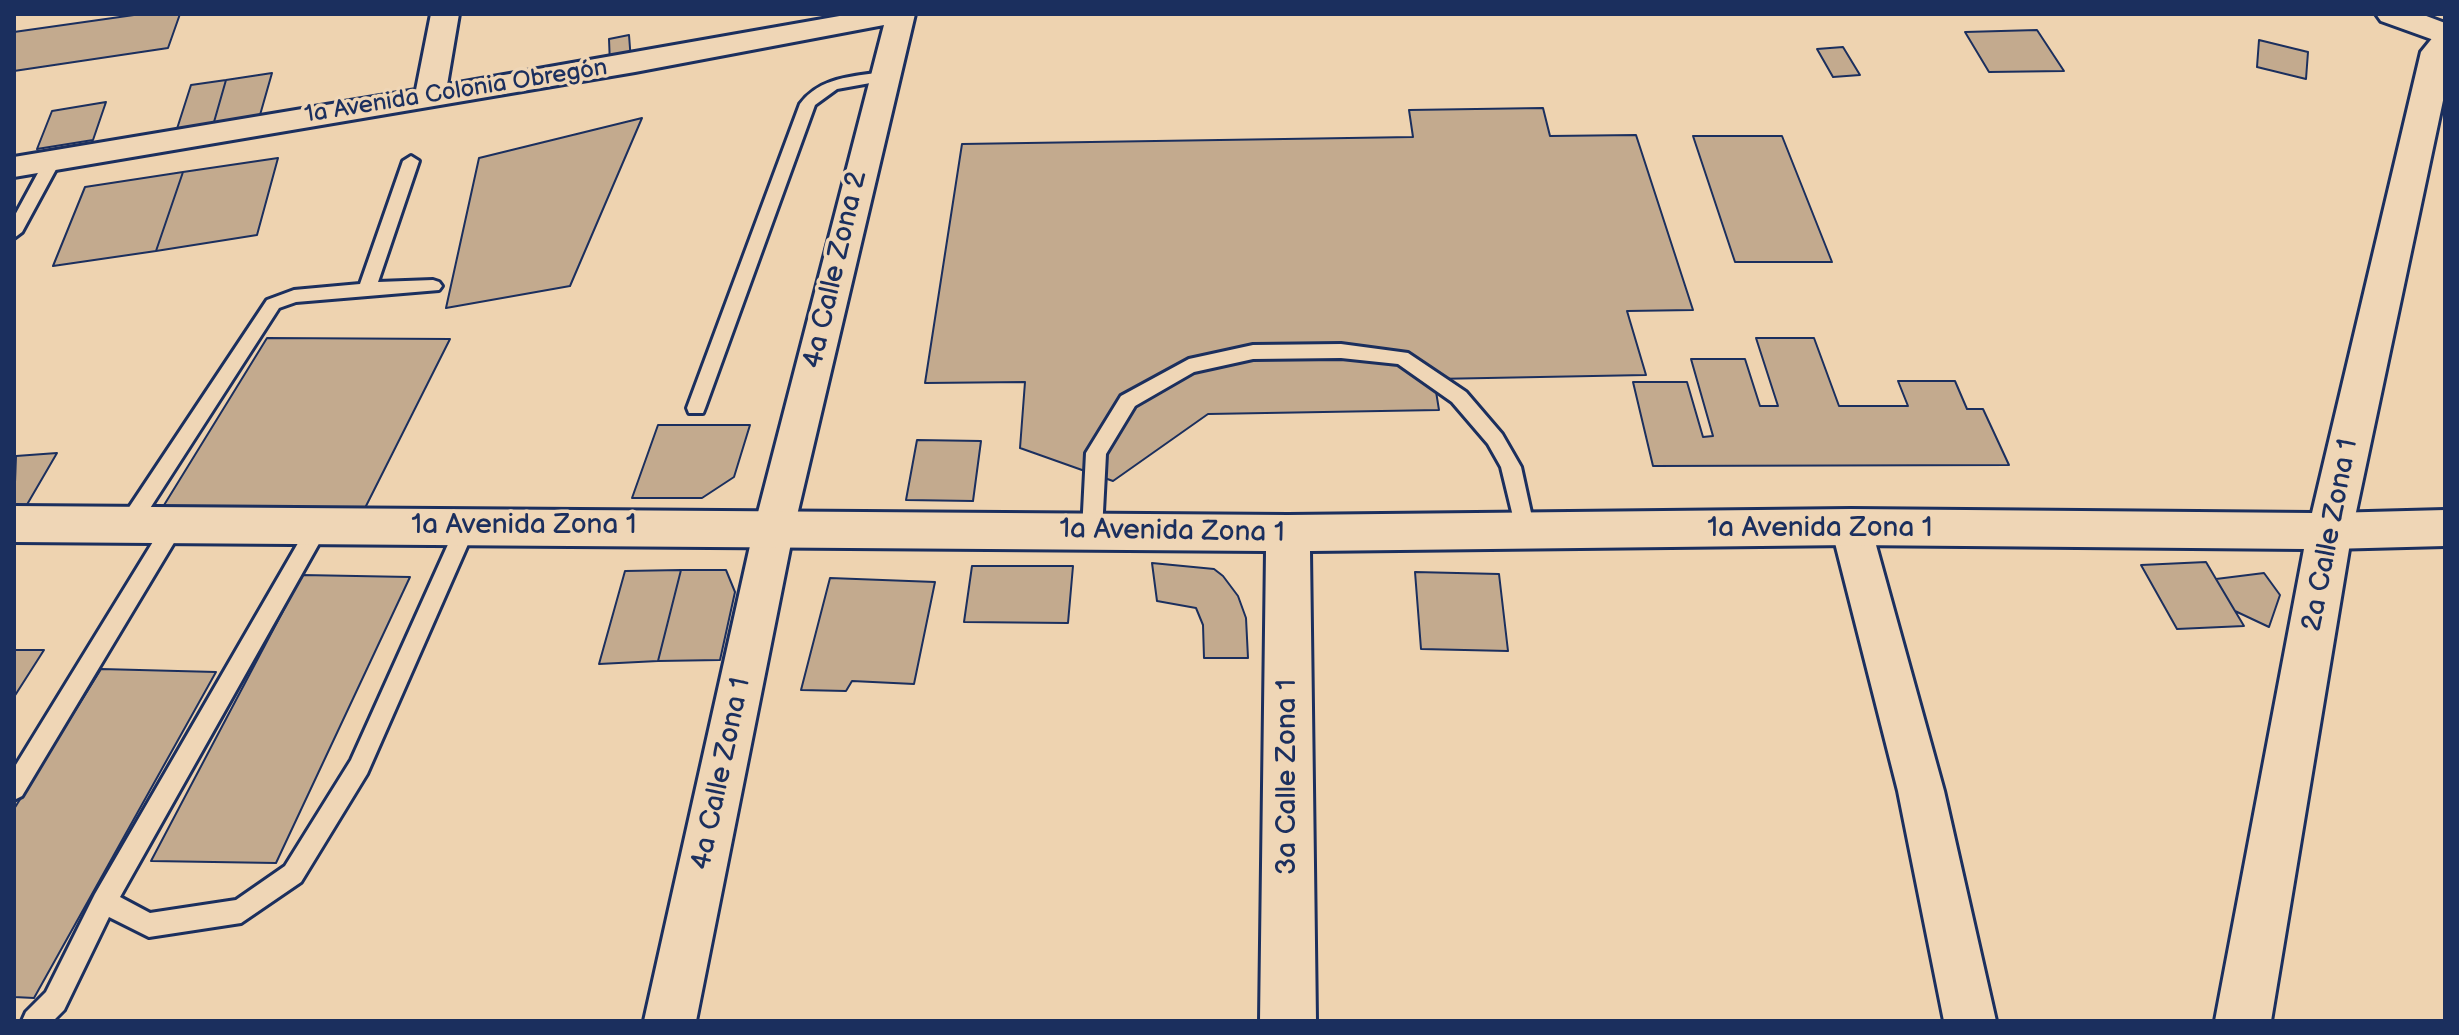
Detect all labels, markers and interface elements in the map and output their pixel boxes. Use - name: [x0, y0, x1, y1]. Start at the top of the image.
- street label: 1a Avenida Colonia Obregón: [303, 54, 609, 130]
- street label: 4a Calle Zona 2: [797, 168, 875, 372]
- street label: 2a Calle Zona 1: [2296, 436, 2366, 634]
- street label: 1a Avenida Zona 1: [411, 509, 637, 543]
- street label: 1a Avenida Zona 1: [1707, 512, 1933, 546]
- street label: 1a Avenida Zona 1: [1059, 513, 1285, 551]
- street label: 4a Calle Zona 1: [685, 675, 759, 873]
- street label: 3a Calle Zona 1: [1271, 679, 1305, 875]

